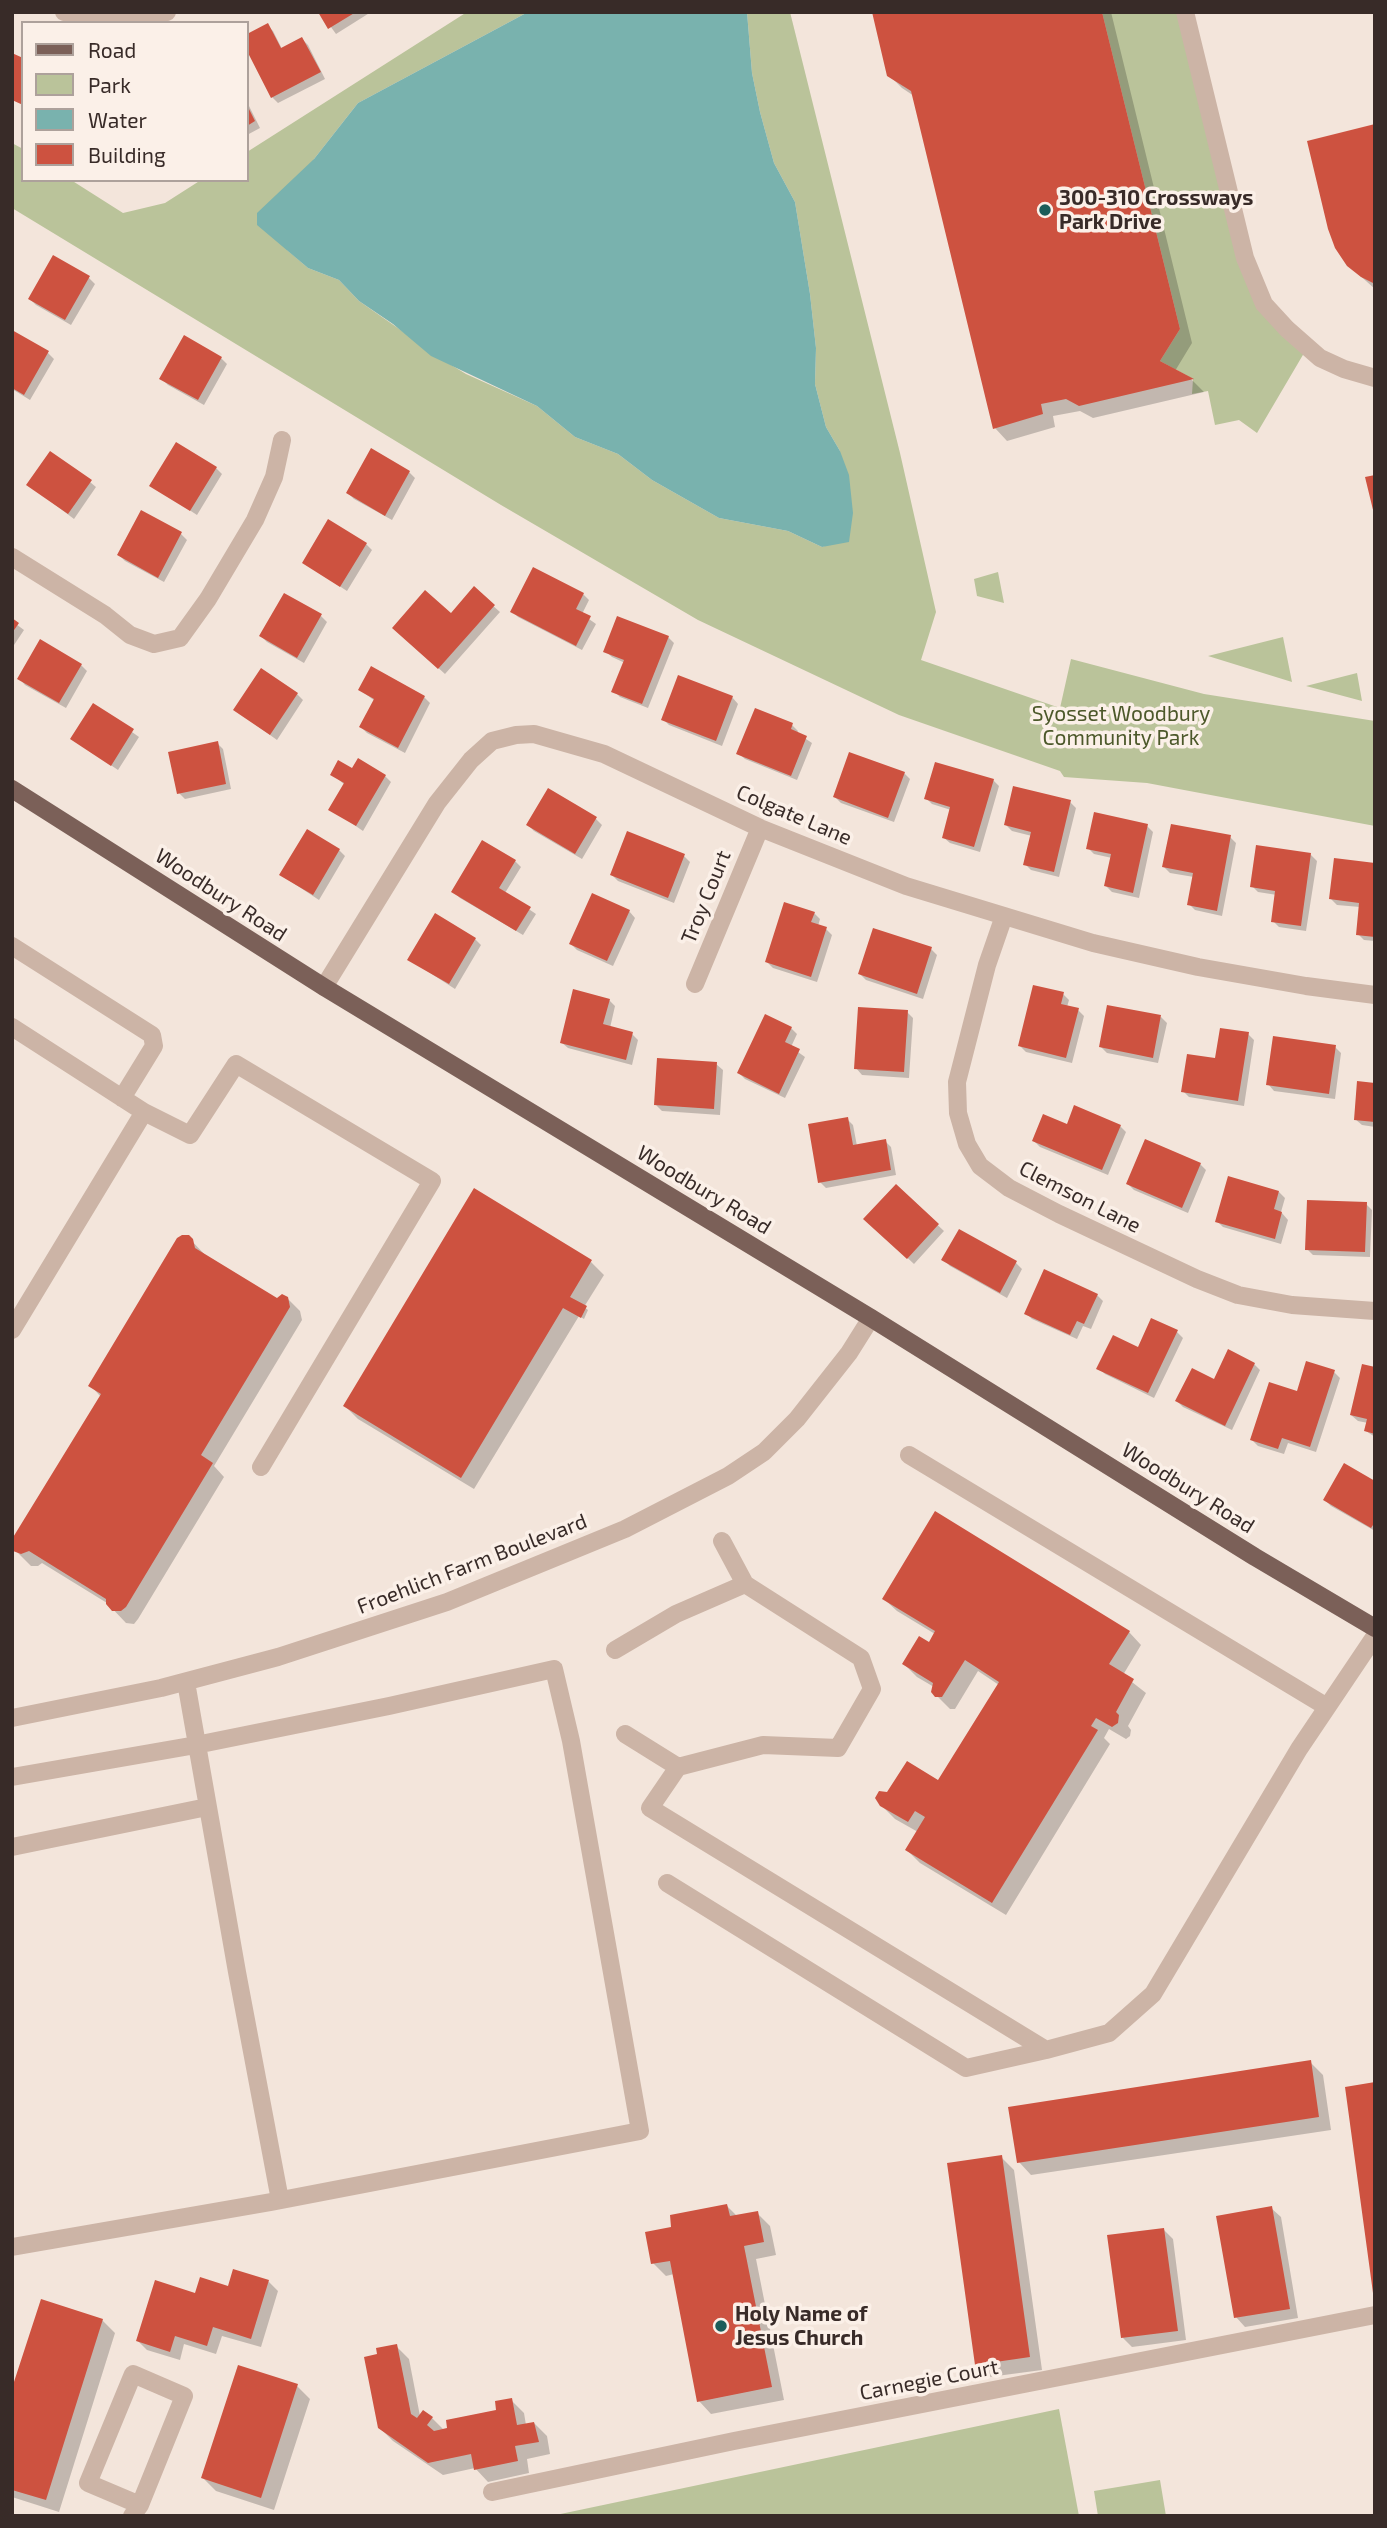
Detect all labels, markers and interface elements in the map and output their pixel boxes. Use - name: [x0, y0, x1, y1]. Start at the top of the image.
- legend: [21, 21, 248, 182]
- text: Road: [88, 37, 136, 62]
- text: Park: [88, 72, 131, 97]
- text: Water: [88, 107, 147, 132]
- text: Building: [88, 142, 166, 167]
- place label: 300-310 Crossways Park Drive: [1059, 185, 1253, 235]
- marker: 300-310 Crossways Park Drive: [1037, 202, 1053, 218]
- park label: Syosset Woodbury Community Park: [1032, 701, 1210, 751]
- street label: Colgate Lane: [732, 779, 856, 851]
- street label: Woodbury Road: [150, 843, 292, 947]
- street label: Troy Court: [676, 847, 736, 947]
- street label: Woodbury Road: [632, 1140, 776, 1240]
- street label: Clemson Lane: [1015, 1156, 1145, 1238]
- street label: Woodbury Road: [1117, 1437, 1259, 1539]
- street label: Froehlich Farm Boulevard: [354, 1508, 590, 1620]
- place label: Holy Name of Jesus Church: [735, 2301, 868, 2351]
- marker: Holy Name of Jesus Church: [713, 2318, 729, 2334]
- street label: Carnegie Court: [858, 2354, 1000, 2406]

